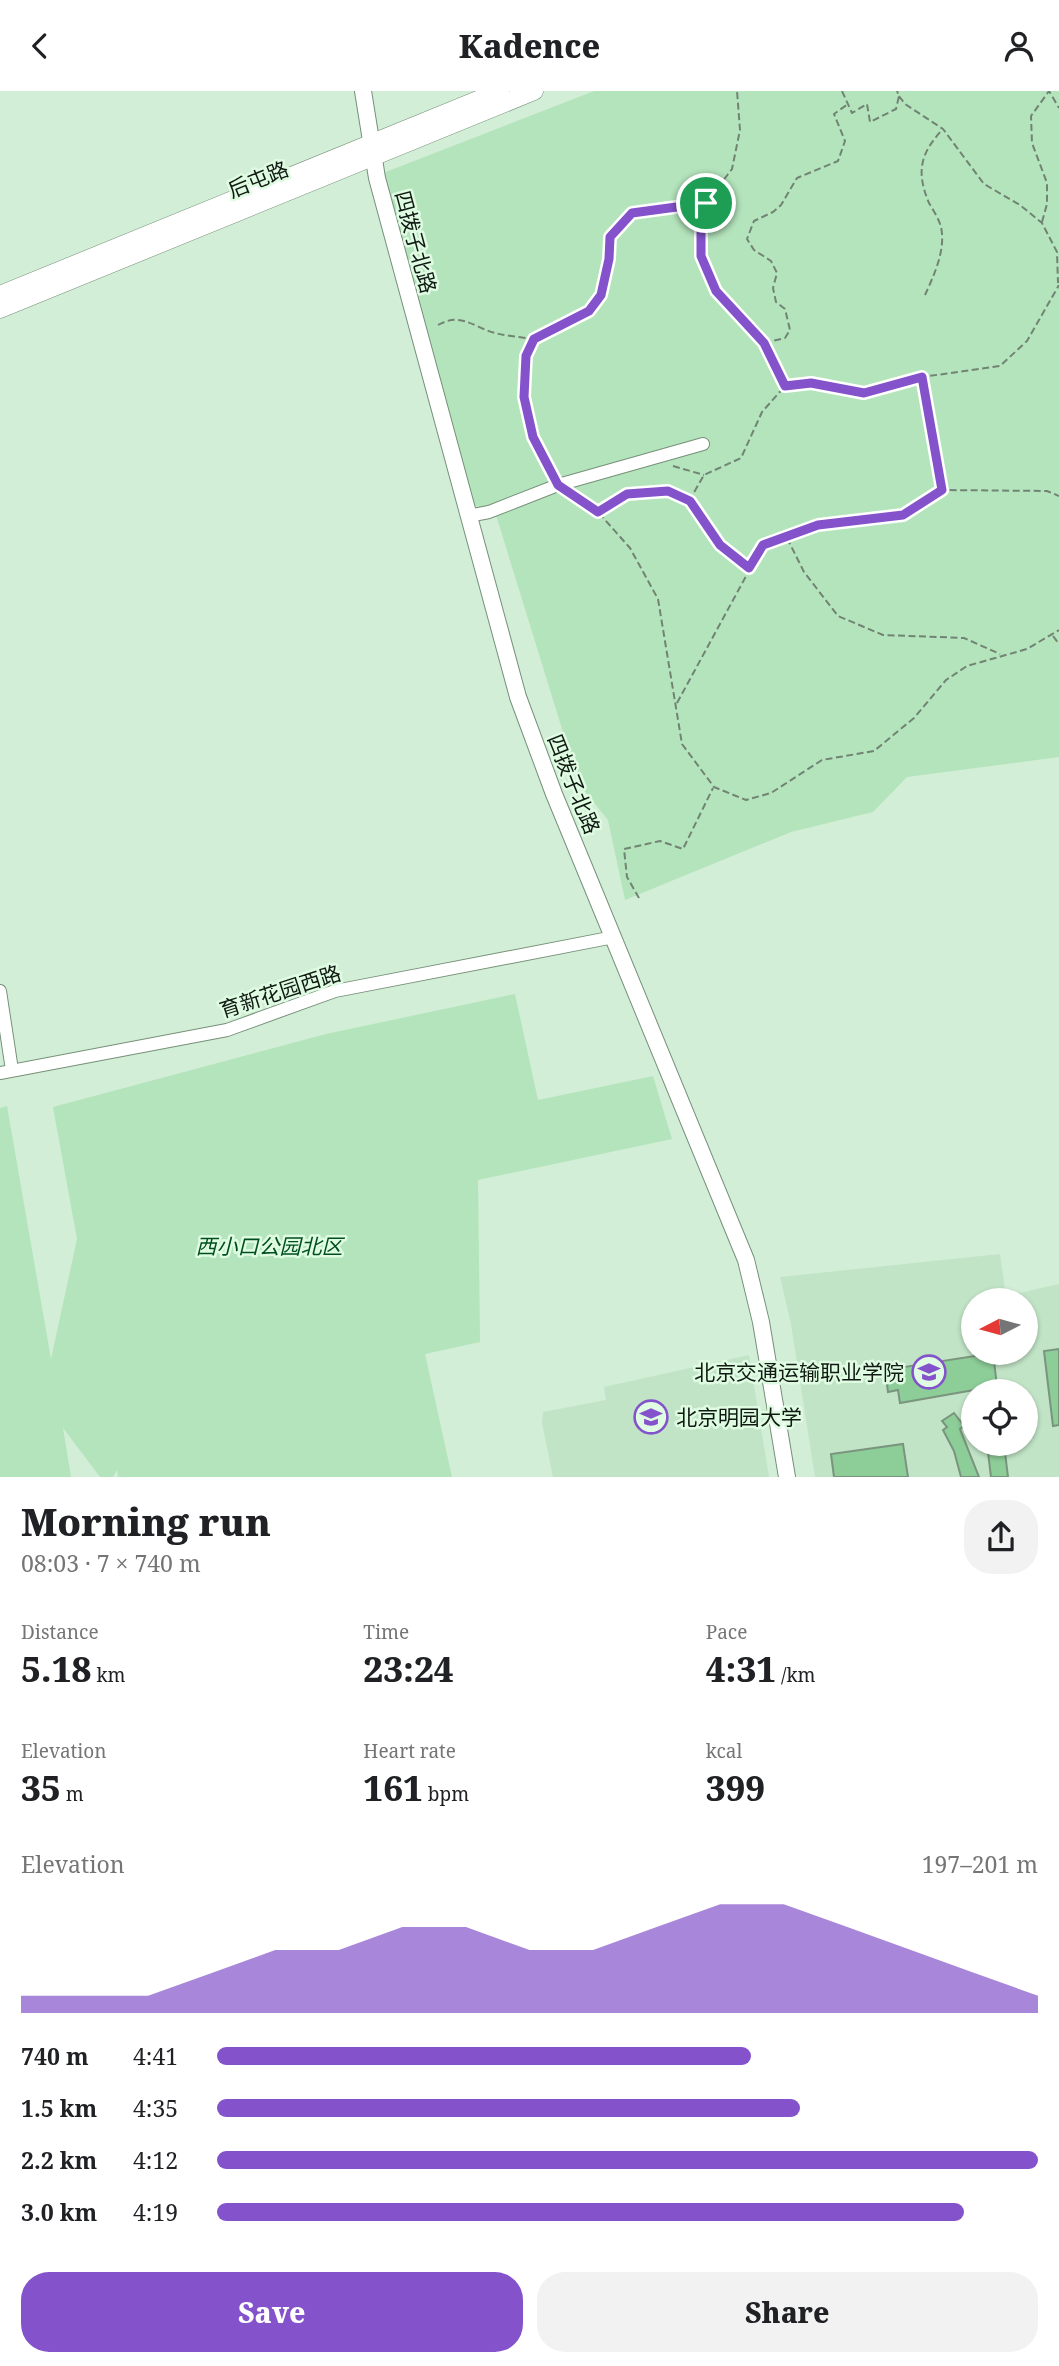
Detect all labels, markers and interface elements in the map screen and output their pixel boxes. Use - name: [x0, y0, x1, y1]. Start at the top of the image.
- text: Kadence: [459, 24, 600, 67]
- icon: back: [21, 27, 59, 65]
- icon: person: [1000, 27, 1038, 65]
- street label: 后屯路: [224, 154, 292, 204]
- pin: [676, 173, 736, 233]
- icon: arrive: [687, 184, 725, 222]
- street label: 四拨子北路: [389, 188, 443, 296]
- street label: 四拨子北路: [541, 730, 607, 838]
- street label: 育新花园西路: [216, 958, 344, 1024]
- park label: 西小口公园北区: [196, 1232, 345, 1260]
- north arrow: [961, 1288, 1038, 1365]
- map controls: [961, 1288, 1038, 1456]
- school or university icon: 北京交通运输职业学院: [910, 1353, 948, 1391]
- place label: 北京交通运输职业学院: [694, 1358, 904, 1386]
- button: locate: [961, 1379, 1038, 1456]
- school or university icon: 北京明园大学: [632, 1398, 670, 1436]
- place label: 北京明园大学: [676, 1403, 802, 1431]
- text: Morning run: [21, 1495, 271, 1547]
- button: share: [964, 1500, 1038, 1574]
- text: 08:03 · 7 × 740 m: [21, 1547, 201, 1579]
- text: Distance: [21, 1619, 99, 1645]
- text: Time: [363, 1619, 409, 1645]
- text: Pace: [706, 1619, 747, 1645]
- text: 5.18: [21, 1645, 91, 1692]
- text: 23:24: [363, 1645, 454, 1692]
- text: 4:31: [706, 1645, 776, 1692]
- text: km: [91, 1662, 125, 1688]
- text: /km: [776, 1662, 816, 1688]
- text: Elevation: [21, 1738, 107, 1764]
- text: Heart rate: [363, 1738, 456, 1764]
- text: kcal: [706, 1738, 742, 1764]
- text: 35: [21, 1764, 61, 1811]
- text: 161: [363, 1764, 423, 1811]
- text: 399: [706, 1764, 765, 1811]
- text: m: [61, 1781, 84, 1807]
- text: bpm: [423, 1781, 469, 1807]
- text: Elevation: [21, 1848, 125, 1880]
- text: 197–201 m: [922, 1848, 1038, 1880]
- text: 740 m: [21, 2040, 89, 2072]
- text: 4:41: [133, 2040, 178, 2072]
- text: 1.5 km: [21, 2092, 97, 2124]
- text: 4:35: [133, 2092, 178, 2124]
- text: 2.2 km: [21, 2144, 97, 2176]
- text: 4:12: [133, 2144, 178, 2176]
- text: 3.0 km: [21, 2196, 97, 2228]
- text: 4:19: [133, 2196, 178, 2228]
- button: Save: [21, 2272, 523, 2352]
- button: Share: [537, 2272, 1038, 2352]

